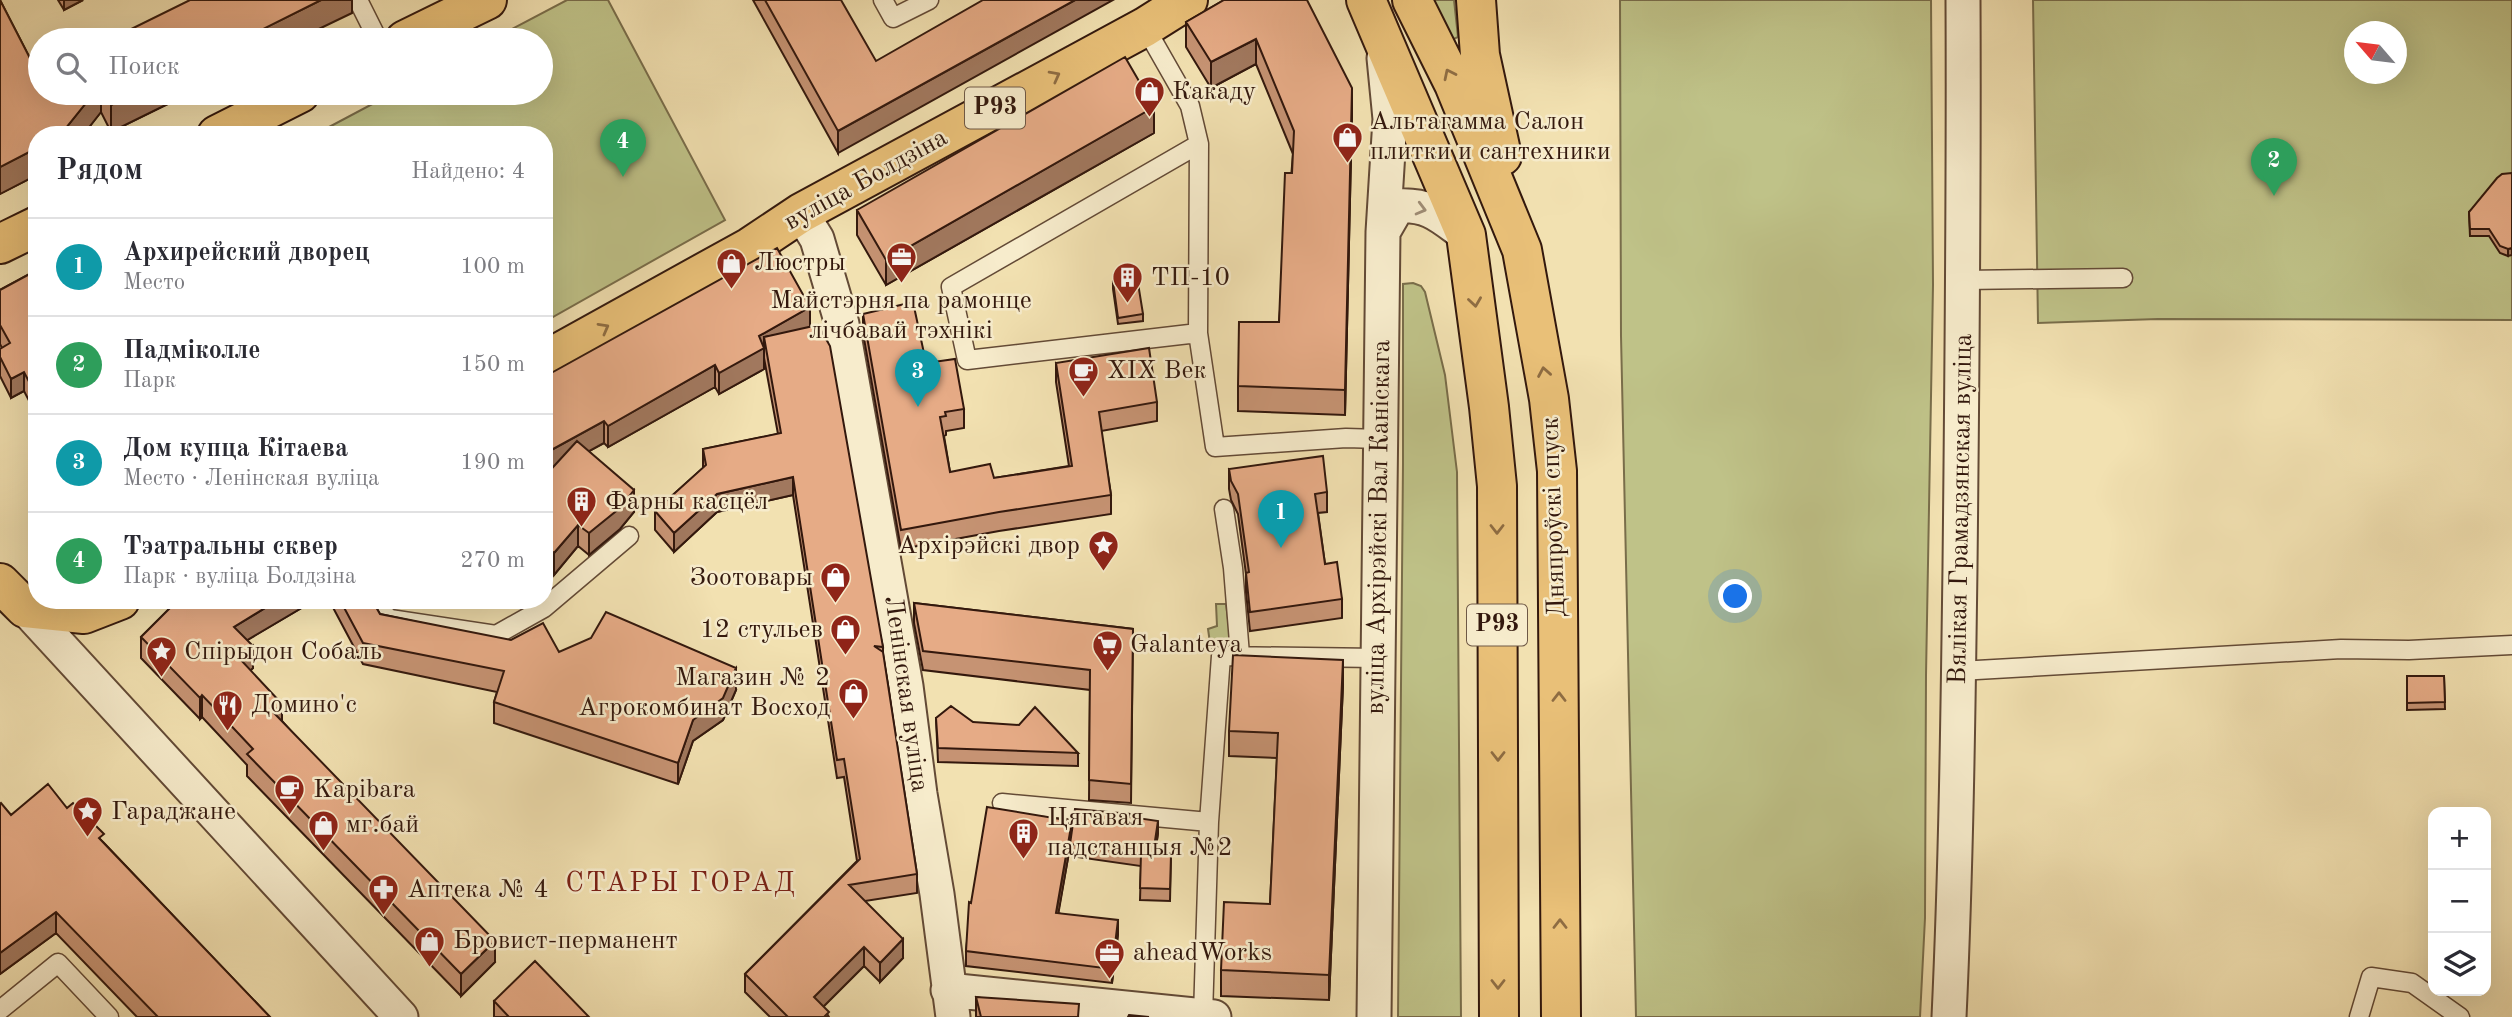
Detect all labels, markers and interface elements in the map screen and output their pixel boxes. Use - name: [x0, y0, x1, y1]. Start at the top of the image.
- north arrow: [2344, 21, 2407, 84]
- search box: [28, 28, 553, 105]
- icon: search: [52, 48, 90, 86]
- text: Поиск: [108, 54, 180, 80]
- one-way arrow: [1444, 69, 1458, 81]
- one-way arrow: [1048, 70, 1060, 84]
- shop icon: Какаду: [1132, 75, 1166, 119]
- place label: Какаду: [1172, 79, 1256, 105]
- road number: Р93: [965, 88, 1025, 128]
- place label: Альтагамма Салон плитки и сантехники: [1370, 109, 1611, 165]
- pin: 4: [600, 119, 646, 177]
- shop icon: Альтагамма Салон плитки и сантехники: [1330, 120, 1364, 164]
- street label: вуліца Болдзіна: [780, 124, 952, 235]
- pin: 2: [2251, 138, 2297, 196]
- text: Рядом: [56, 156, 143, 186]
- text: Найдено: 4: [411, 160, 525, 183]
- one-way arrow: [1414, 201, 1426, 215]
- text: Архирейский дворец: [123, 240, 370, 266]
- office icon: Майстэрня па рамонце лічбавай тэхнікі: [884, 241, 918, 285]
- shop icon: Люстры: [714, 246, 748, 290]
- place label: Люстры: [754, 250, 846, 276]
- text: 1: [72, 255, 86, 278]
- text: 100 m: [460, 255, 525, 278]
- building icon: ТП-10: [1111, 261, 1145, 305]
- place label: ТП-10: [1151, 265, 1230, 291]
- text: Место: [123, 271, 185, 294]
- place label: Майстэрня па рамонце лічбавай тэхнікі: [770, 288, 1032, 344]
- one-way arrow: [1467, 297, 1482, 308]
- one-way arrow: [597, 323, 609, 336]
- street label: Вялікая Грамадзянская вуліца: [1945, 333, 1977, 685]
- text: Падміколле: [123, 338, 261, 364]
- street label: вуліца Архірэйскі Вал Каніскага: [1363, 339, 1395, 715]
- pin: 3: [895, 349, 941, 407]
- text: 2: [72, 353, 86, 376]
- text: 150 m: [460, 353, 525, 376]
- cafe icon: XIX Век: [1067, 354, 1101, 398]
- place label: XIX Век: [1107, 358, 1206, 384]
- one-way arrow: [1537, 366, 1552, 378]
- text: Парк: [123, 369, 176, 392]
- street label: Дняпроўскі спуск: [1538, 416, 1570, 618]
- text: Дом купца Кітаева: [123, 436, 348, 462]
- text: 3: [72, 451, 86, 474]
- text: 190 m: [460, 451, 525, 474]
- text: Место · Ленінская вуліца: [123, 467, 379, 490]
- building icon: Фарны касцёл: [565, 485, 599, 529]
- place label: Фарны касцёл: [605, 489, 768, 515]
- pin: 1: [1258, 490, 1304, 548]
- one-way arrow: [1489, 524, 1505, 534]
- place icon: Архірэйскі двор: [1086, 529, 1120, 573]
- place label: Архірэйскі двор: [897, 533, 1080, 559]
- text: Тэатральны сквер: [123, 534, 338, 560]
- text: 4: [72, 549, 86, 572]
- text: 270 m: [460, 549, 525, 572]
- shop icon: Зоотовары: [819, 561, 853, 605]
- text: Парк · вуліца Болдзіна: [123, 565, 356, 588]
- place label: Зоотовары: [690, 565, 813, 591]
- your location: [1718, 579, 1752, 613]
- street label: Ленінская вуліца: [879, 594, 933, 794]
- road number: Р93: [1467, 604, 1527, 646]
- shop icon: 12 стульев: [829, 613, 863, 657]
- place label: 12 стульев: [700, 617, 823, 643]
- supermarket icon: Galanteya: [1090, 628, 1124, 672]
- place label: Galanteya: [1130, 632, 1242, 658]
- place icon: Спірыдон Собаль: [144, 635, 178, 679]
- place label: Спірыдон Собаль: [184, 639, 382, 665]
- place label: Магазин № 2 Агрокомбинат Восход: [578, 665, 830, 721]
- shop icon: Магазин № 2 Агрокомбинат Восход: [836, 676, 870, 720]
- restaurant icon: Домино'c: [211, 688, 245, 732]
- one-way arrow: [1551, 691, 1567, 702]
- place label: Домино'c: [251, 692, 357, 718]
- one-way arrow: [1490, 751, 1506, 762]
- cafe icon: Kapibara: [273, 773, 307, 817]
- place label: Kapibara: [313, 777, 416, 803]
- place icon: Гараджане: [71, 795, 105, 839]
- place label: Гараджане: [111, 799, 236, 825]
- place label: Цягавая падстанцыя №2: [1047, 805, 1233, 861]
- map controls: [2428, 807, 2491, 996]
- button: +: [2428, 807, 2491, 870]
- shop icon: мг.бай: [306, 808, 340, 852]
- place label: мг.бай: [346, 812, 419, 838]
- building icon: Цягавая падстанцыя №2: [1007, 816, 1041, 860]
- district label: СТАРЫ ГОРАД: [565, 870, 797, 898]
- button: −: [2428, 870, 2491, 933]
- pharmacy icon: Аптека № 4: [367, 873, 401, 917]
- place label: Аптека № 4: [407, 877, 549, 903]
- one-way arrow: [1552, 919, 1568, 929]
- shop icon: Бровист-перманент: [413, 924, 447, 968]
- place label: Бровист-перманент: [453, 928, 678, 954]
- button: layers: [2428, 933, 2491, 996]
- office icon: aheadWorks: [1093, 936, 1127, 980]
- place label: aheadWorks: [1133, 940, 1272, 966]
- one-way arrow: [1491, 978, 1506, 989]

